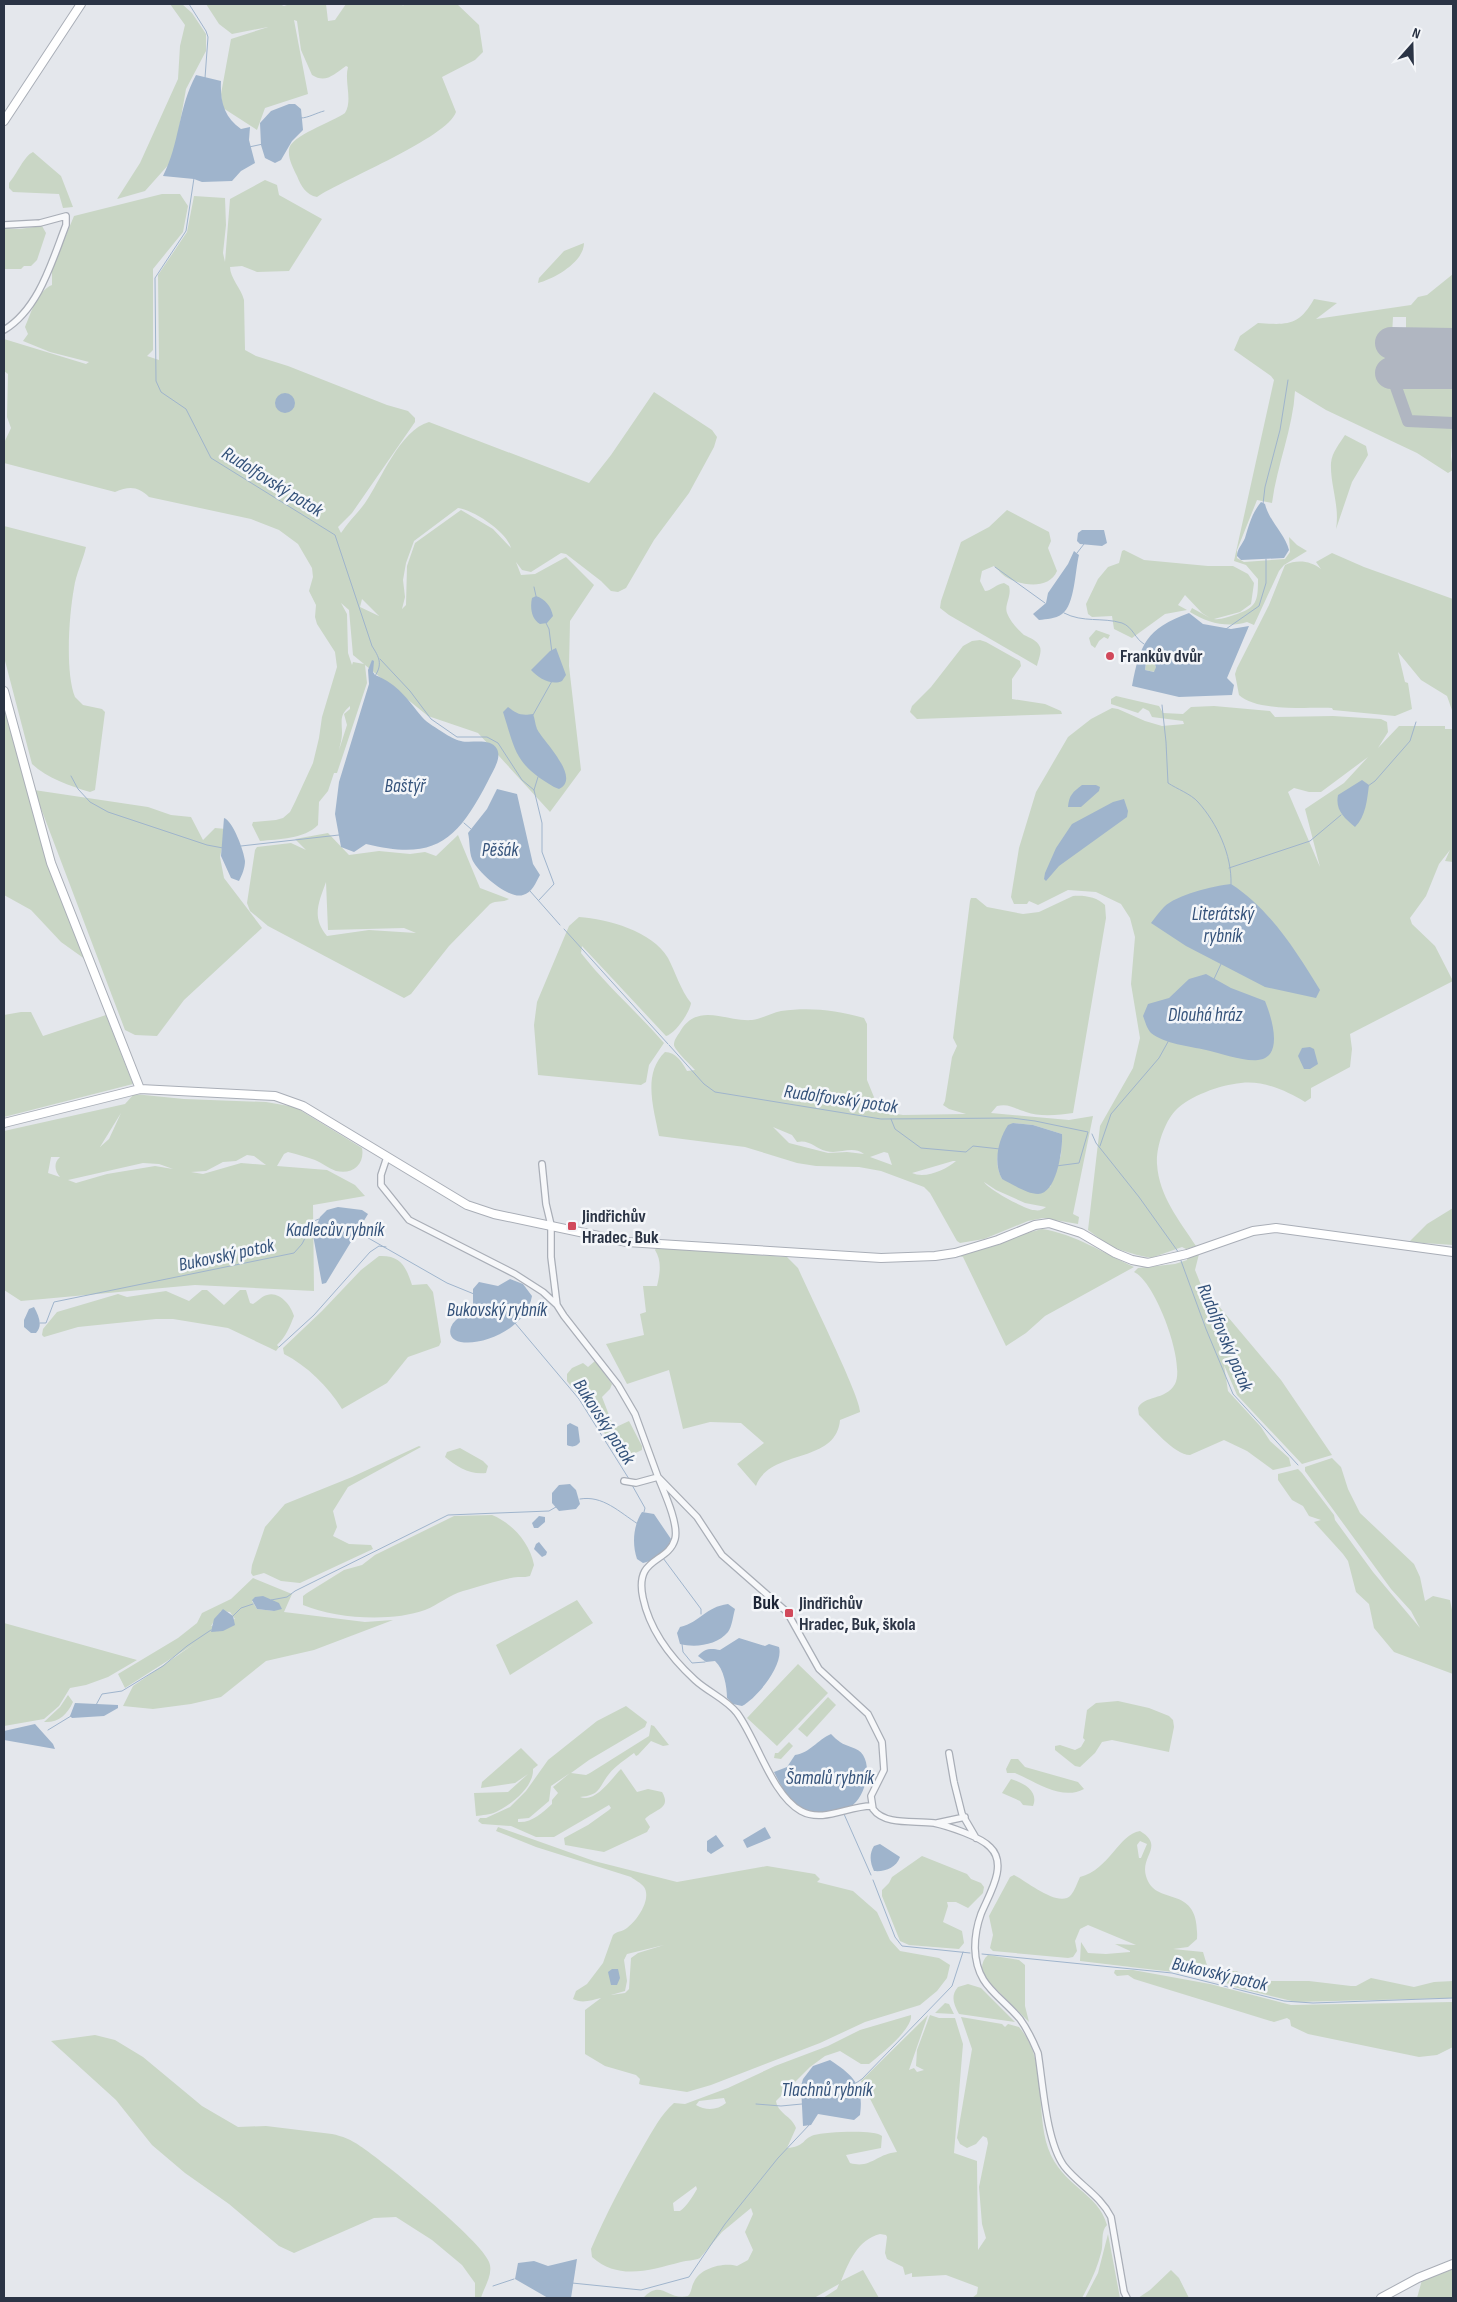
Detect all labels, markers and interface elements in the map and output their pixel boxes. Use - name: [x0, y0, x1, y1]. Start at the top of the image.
- north arrow: [1387, 20, 1437, 70]
- text: N: [1410, 24, 1423, 43]
- water label: Rudolfovský potok: [217, 442, 328, 523]
- place label: Frankův dvůr: [1120, 646, 1203, 667]
- marker: Frankův dvůr: [1104, 650, 1116, 662]
- water label: Baštýř: [385, 775, 427, 798]
- water label: Pěšák: [482, 839, 519, 862]
- water label: Literátský rybník: [1192, 903, 1255, 948]
- water label: Dlouhá hráz: [1168, 1004, 1243, 1027]
- water label: Rudolfovský potok: [782, 1080, 900, 1119]
- place label: Jindřichův Hradec, Buk: [581, 1206, 659, 1248]
- water label: Kadlecův rybník: [286, 1219, 385, 1242]
- marker: Jindřichův Hradec, Buk: [566, 1220, 578, 1232]
- water label: Bukovský potok: [176, 1234, 277, 1277]
- water label: Rudolfovský potok: [1192, 1280, 1258, 1396]
- water label: Bukovský rybník: [447, 1299, 548, 1322]
- water label: Bukovský potok: [568, 1375, 640, 1470]
- district label: Buk: [753, 1591, 780, 1615]
- place label: Jindřichův Hradec, Buk, škola: [798, 1593, 916, 1635]
- marker: Jindřichův Hradec, Buk, škola: [783, 1607, 795, 1619]
- water label: Šamalů rybník: [786, 1767, 875, 1790]
- water label: Bukovský potok: [1170, 1952, 1271, 1997]
- water label: Tlachnů rybník: [781, 2079, 874, 2102]

